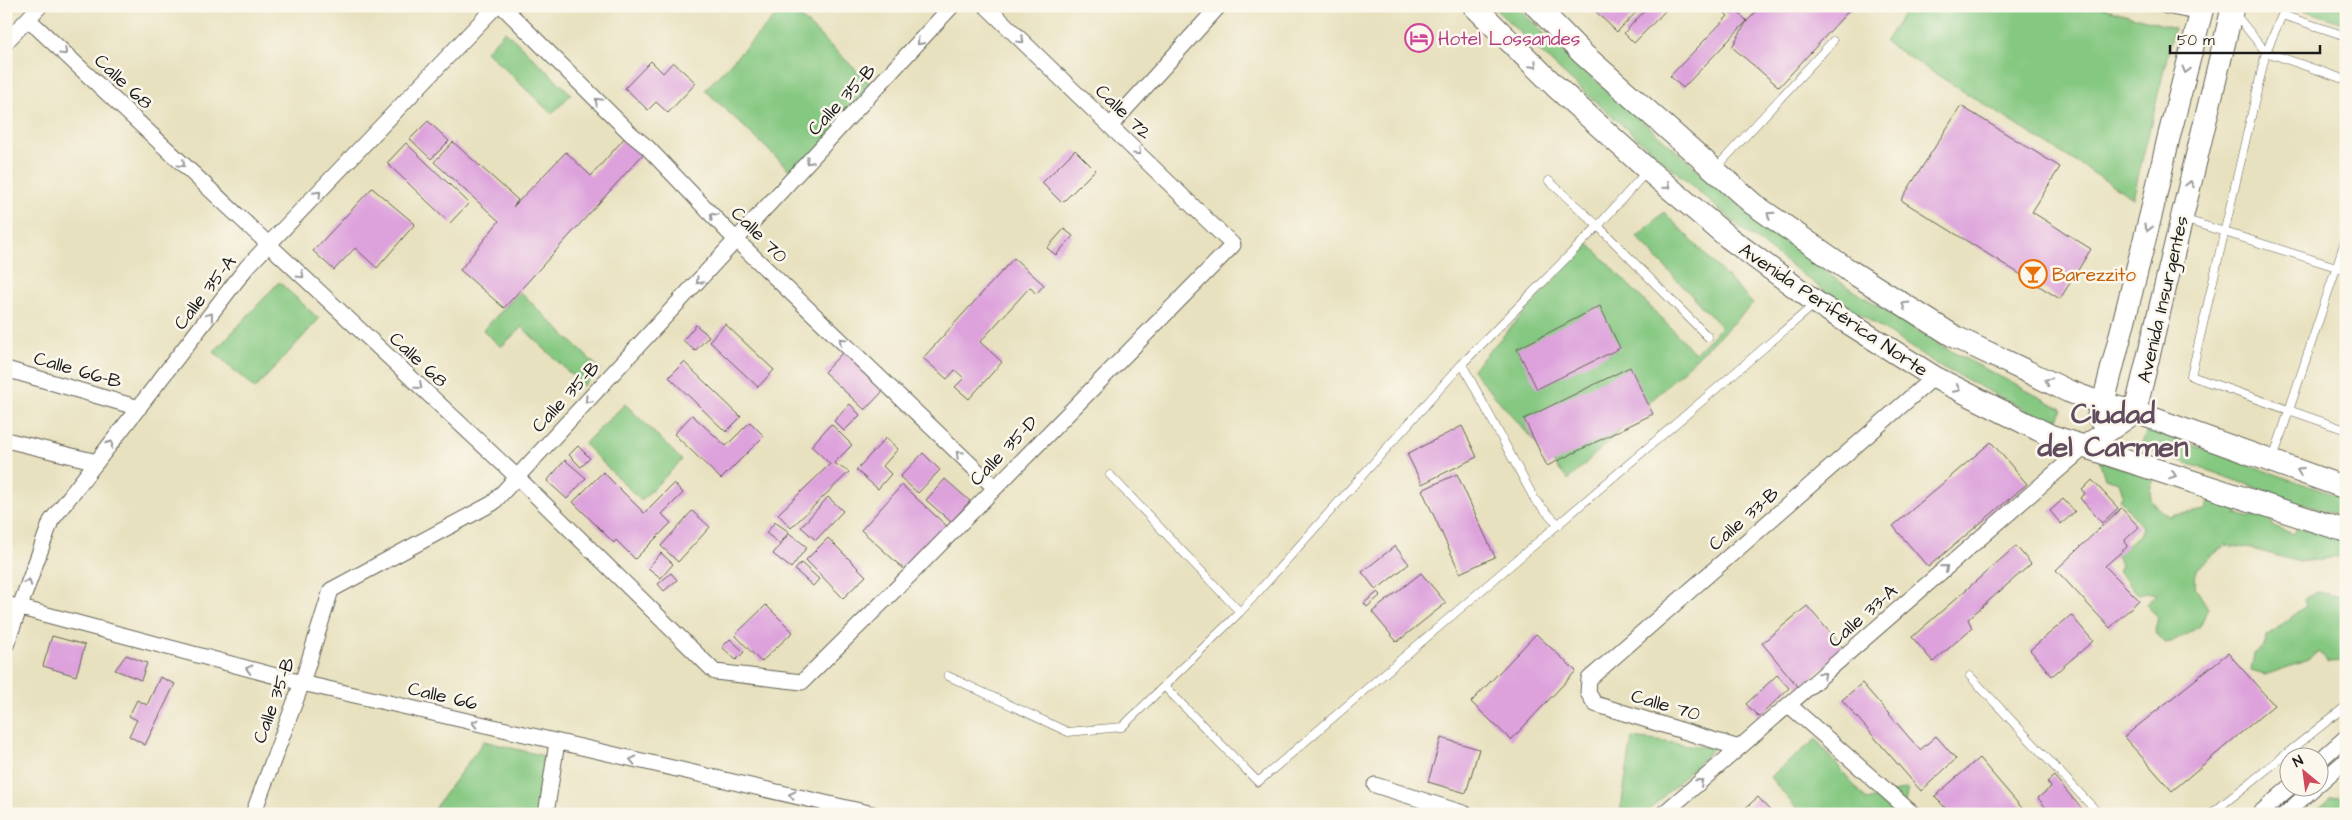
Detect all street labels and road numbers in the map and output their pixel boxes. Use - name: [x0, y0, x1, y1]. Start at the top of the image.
- street label: Calle 68: [88, 48, 158, 116]
- street label: Calle 35-B: [802, 58, 883, 142]
- street label: Calle 72: [1089, 78, 1157, 146]
- street label: Calle 70: [724, 201, 793, 270]
- street label: Avenida Insurgentes: [2131, 213, 2197, 386]
- street label: Avenida Periférica Norte: [1733, 237, 1933, 384]
- street label: Calle 35-A: [167, 250, 243, 336]
- street label: Calle 68: [383, 326, 453, 394]
- street label: Calle 66-B: [31, 345, 125, 396]
- street label: Calle 35-B: [526, 355, 607, 439]
- street label: Calle 35-D: [964, 410, 1044, 492]
- street label: Calle 33-B: [1703, 481, 1786, 557]
- street label: Calle 33-A: [1822, 578, 1904, 654]
- street label: Calle 35-B: [246, 653, 303, 747]
- street label: Calle 66: [405, 675, 480, 718]
- street label: Calle 70: [1628, 683, 1703, 728]

